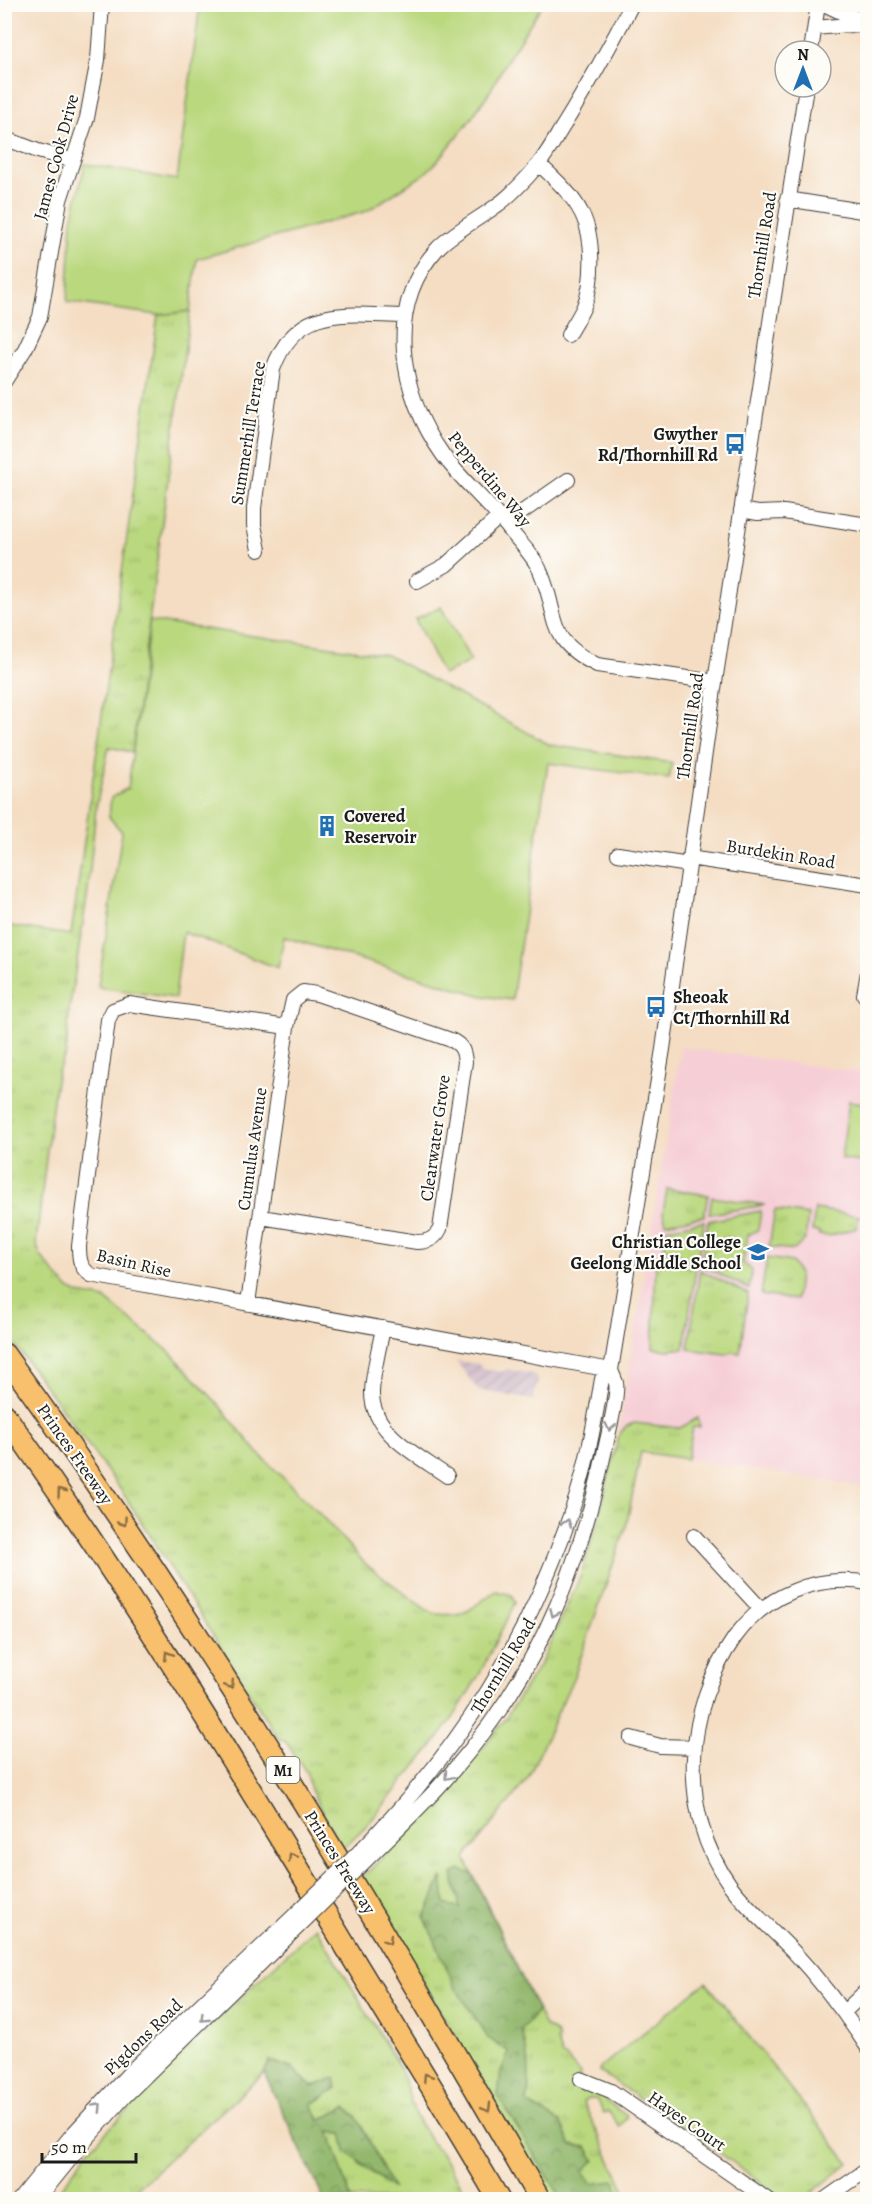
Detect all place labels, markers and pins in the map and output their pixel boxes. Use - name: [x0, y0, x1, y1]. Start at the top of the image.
- place label: Gwyther Rd/Thornhill Rd: [598, 422, 719, 467]
- bus stop icon: Gwyther Rd/Thornhill Rd: [723, 432, 747, 456]
- place label: Covered Reservoir: [344, 804, 417, 849]
- building icon: Covered Reservoir: [315, 814, 339, 838]
- place label: Sheoak Ct/Thornhill Rd: [673, 985, 790, 1030]
- bus stop icon: Sheoak Ct/Thornhill Rd: [644, 995, 668, 1019]
- place label: Christian College Geelong Middle School: [571, 1230, 741, 1275]
- school or university icon: Christian College Geelong Middle School: [746, 1240, 770, 1264]

